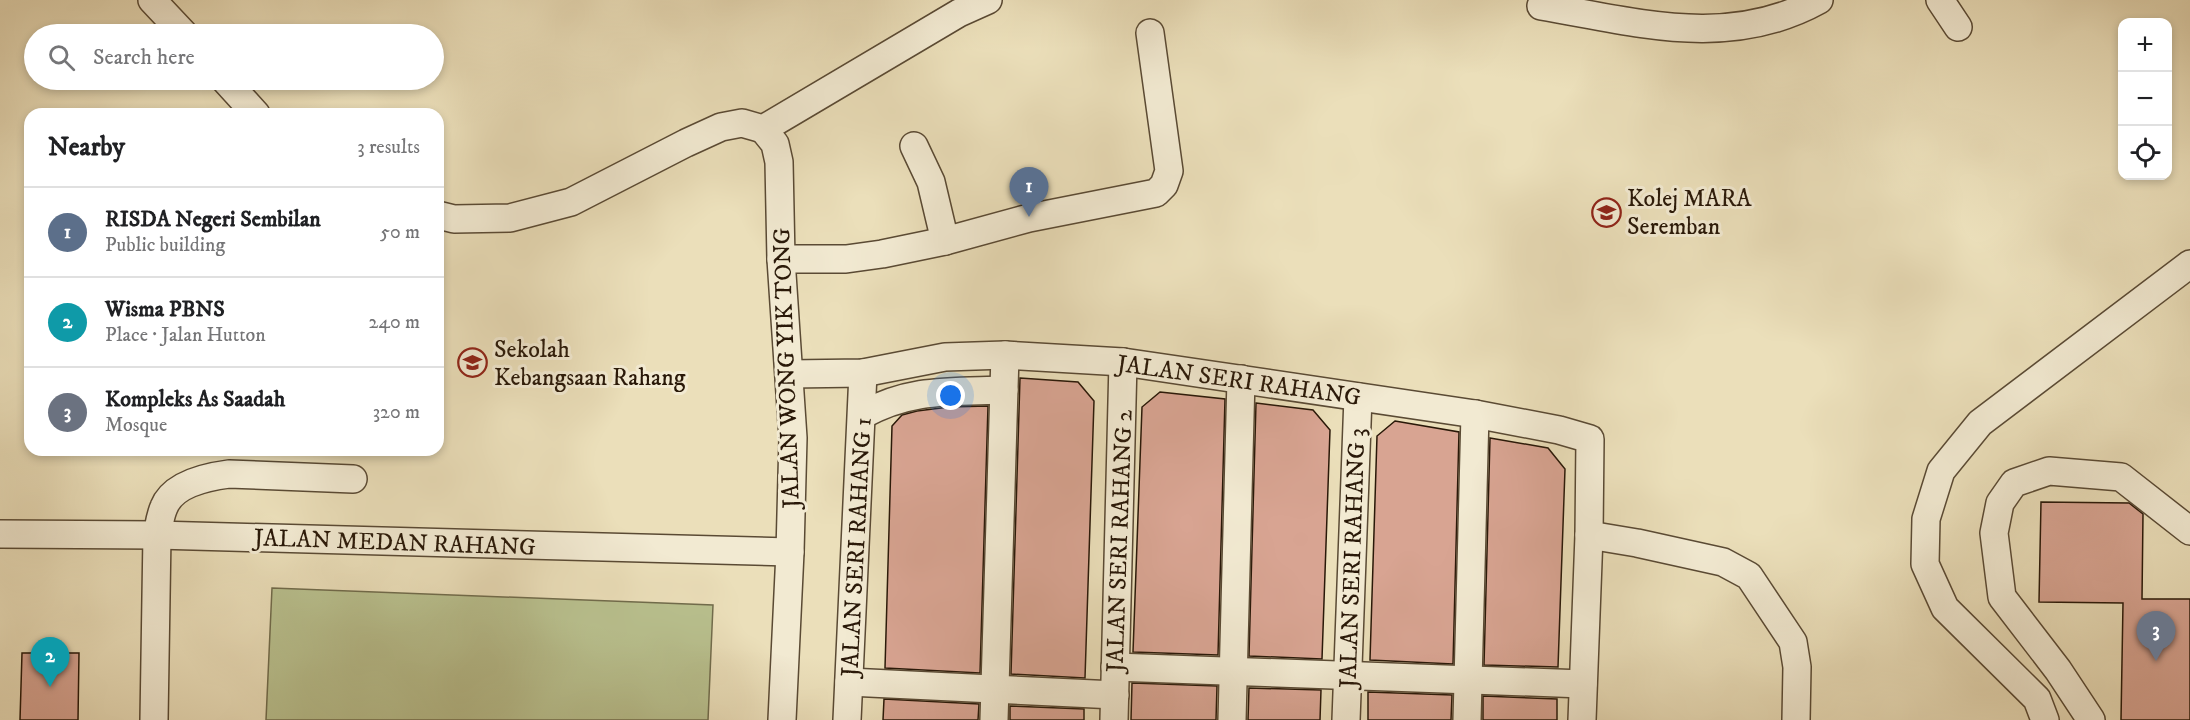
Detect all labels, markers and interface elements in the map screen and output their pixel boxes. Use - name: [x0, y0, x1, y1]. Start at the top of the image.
- map controls: [2118, 18, 2172, 180]
- button: +: [2118, 18, 2172, 72]
- search box: [24, 24, 444, 90]
- icon: search: [45, 41, 78, 74]
- text: Search here: [93, 44, 195, 71]
- button: −: [2118, 72, 2172, 126]
- button: locate: [2118, 126, 2172, 180]
- text: Nearby: [48, 131, 125, 164]
- text: 3 results: [357, 135, 420, 160]
- pin: 1: [1010, 168, 1048, 217]
- place label: Kolej MARA Seremban: [1627, 184, 1752, 242]
- school or university icon: Kolej MARA Seremban: [1590, 196, 1622, 228]
- text: RISDA Negeri Sembilan: [105, 206, 321, 233]
- text: 1: [64, 220, 71, 245]
- text: 50 m: [380, 220, 420, 245]
- street label: JALAN WONG YIK TONG: [767, 227, 807, 511]
- text: Public building: [105, 233, 225, 258]
- text: Wisma PBNS: [105, 296, 225, 323]
- text: 2: [63, 310, 72, 335]
- text: 240 m: [369, 310, 420, 335]
- text: Place · Jalan Hutton: [105, 323, 266, 348]
- place label: Sekolah Kebangsaan Rahang: [494, 335, 686, 393]
- school or university icon: Sekolah Kebangsaan Rahang: [457, 347, 489, 379]
- street label: JALAN SERI RAHANG: [1113, 349, 1363, 413]
- your location: [936, 381, 965, 410]
- text: Kompleks As Saadah: [105, 386, 285, 413]
- text: 3: [64, 400, 71, 425]
- text: 320 m: [373, 400, 420, 425]
- street label: JALAN SERI RAHANG 2: [1100, 409, 1140, 675]
- text: Mosque: [105, 413, 167, 438]
- street label: JALAN SERI RAHANG 1: [835, 417, 879, 680]
- street label: JALAN SERI RAHANG 3: [1333, 428, 1373, 690]
- street label: JALAN MEDAN RAHANG: [252, 523, 537, 563]
- pin: 3: [2136, 612, 2176, 661]
- pin: 2: [31, 638, 70, 687]

